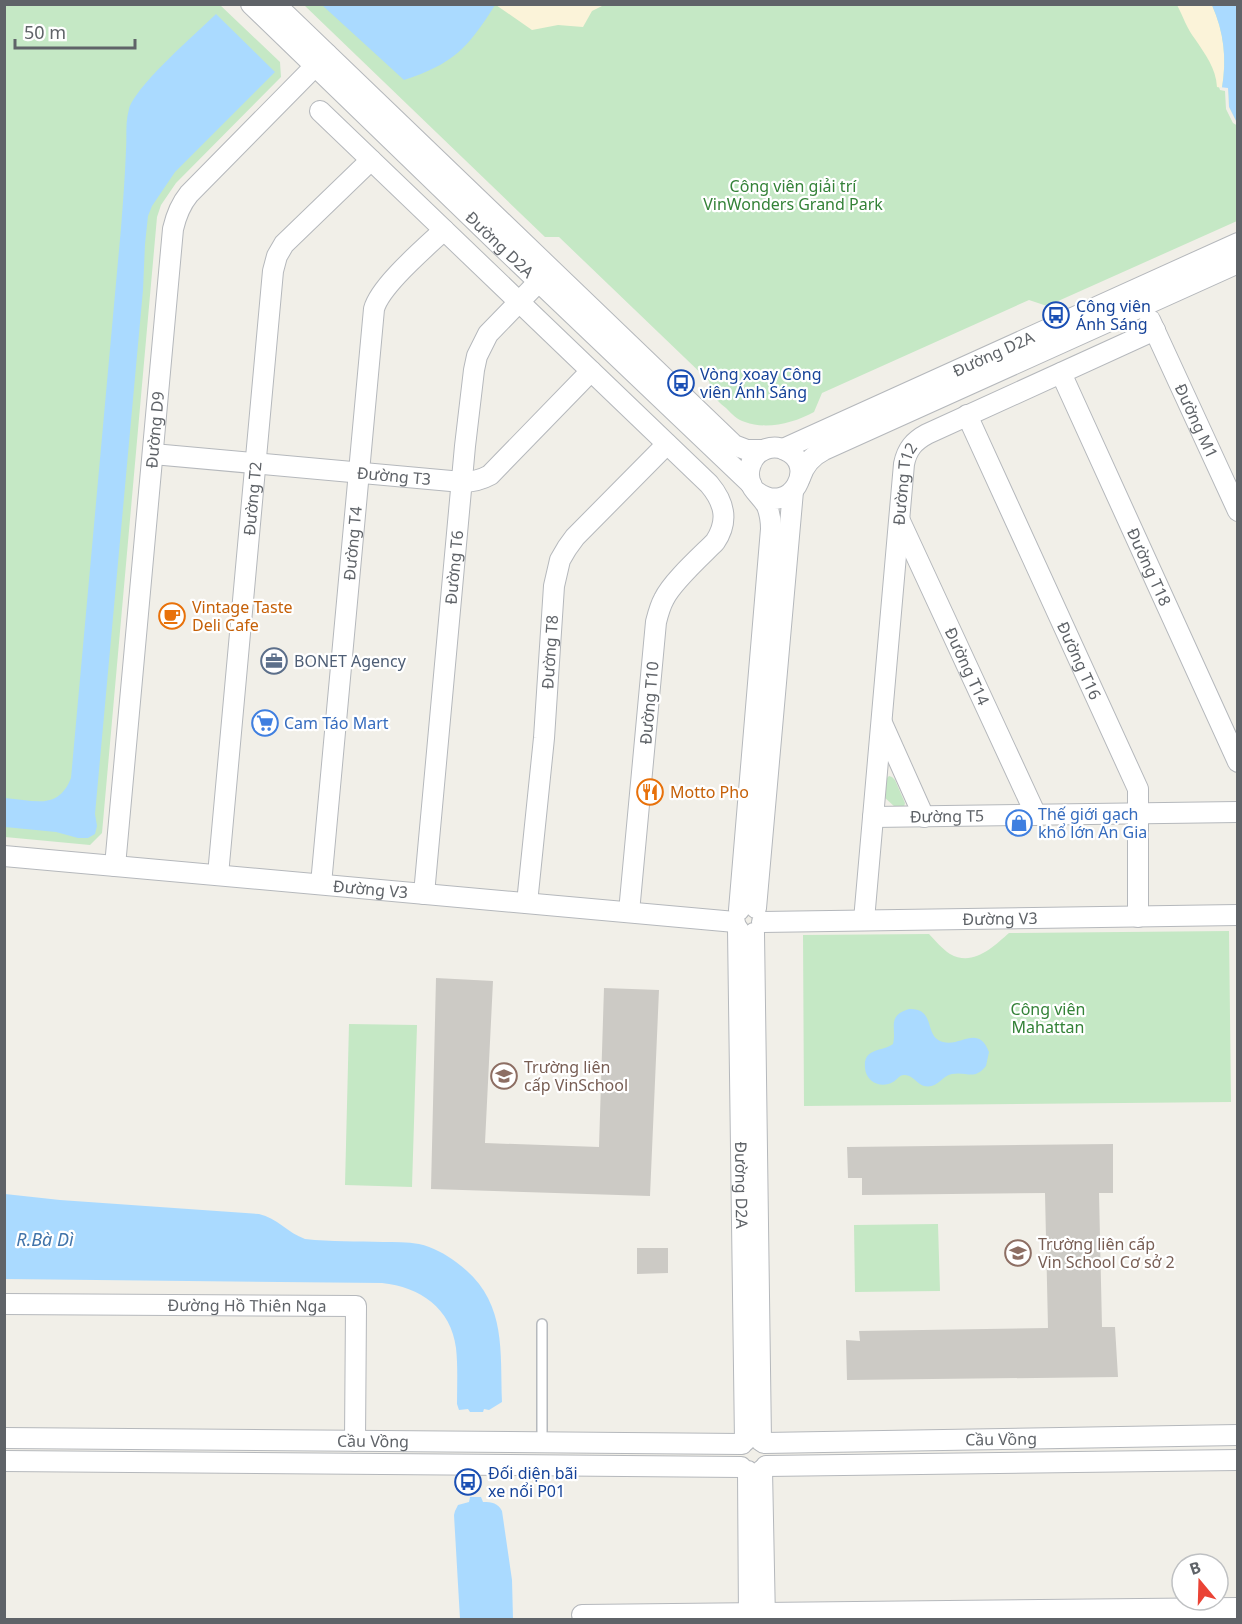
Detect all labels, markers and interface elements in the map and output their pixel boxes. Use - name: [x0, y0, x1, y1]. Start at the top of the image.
- scale bar: [15, 12, 135, 50]
- text: 50 m: [24, 20, 66, 44]
- park label: Công viên giải trí VinWonders Grand Park: [703, 175, 883, 215]
- street label: Đường D2A: [461, 206, 539, 283]
- place label: Công viên Ánh Sáng: [1076, 295, 1151, 335]
- bus stop icon: Công viên Ánh Sáng: [1041, 300, 1071, 330]
- street label: Đường D2A: [949, 325, 1038, 382]
- place label: Vòng xoay Công viên Ánh Sáng: [700, 363, 822, 403]
- bus stop icon: Vòng xoay Công viên Ánh Sáng: [666, 368, 696, 398]
- street label: Đường M1: [1170, 380, 1223, 462]
- street label: Đường D9: [140, 390, 169, 469]
- street label: Đường T12: [888, 438, 922, 526]
- street label: Đường T2: [238, 461, 267, 537]
- street label: Đường T3: [356, 462, 432, 490]
- street label: Đường T4: [338, 505, 367, 581]
- street label: Đường T18: [1122, 524, 1177, 609]
- street label: Đường T6: [440, 529, 468, 605]
- place label: Vintage Taste Deli Cafe: [192, 596, 292, 636]
- cafe icon: Vintage Taste Deli Cafe: [157, 601, 187, 631]
- street label: Đường T8: [536, 614, 563, 690]
- street label: Đường T16: [1052, 618, 1107, 703]
- street label: Đường T14: [940, 624, 995, 709]
- office icon: BONET Agency: [259, 646, 289, 676]
- place label: BONET Agency: [294, 650, 407, 672]
- street label: Đường T10: [634, 660, 664, 746]
- supermarket icon: Cam Táo Mart: [250, 708, 280, 738]
- place label: Cam Táo Mart: [284, 712, 389, 734]
- restaurant icon: Motto Pho: [635, 777, 665, 807]
- place label: Motto Pho: [670, 781, 749, 803]
- place label: Thế giới gạch khổ lớn An Gia: [1038, 803, 1147, 843]
- street label: Đường T5: [910, 804, 984, 827]
- shop icon: Thế giới gạch khổ lớn An Gia: [1004, 808, 1034, 838]
- street label: Đường V3: [332, 875, 409, 903]
- street label: Đường V3: [962, 907, 1038, 930]
- park label: Công viên Mahattan: [1011, 998, 1085, 1038]
- place label: Trường liên cấp VinSchool: [524, 1056, 628, 1096]
- school or university icon: Trường liên cấp VinSchool: [489, 1061, 519, 1091]
- street label: Đường D2A: [730, 1141, 753, 1230]
- water label: R.Bà Dì: [16, 1227, 74, 1251]
- place label: Trường liên cấp Vin School Cơ sở 2: [1038, 1233, 1175, 1273]
- school or university icon: Trường liên cấp Vin School Cơ sở 2: [1003, 1238, 1033, 1268]
- street label: Đường Hồ Thiên Nga: [167, 1294, 327, 1317]
- street label: Cầu Vồng: [965, 1427, 1037, 1451]
- street label: Cầu Vồng: [337, 1430, 409, 1452]
- place label: Đối diện bãi xe nổi P01: [488, 1462, 578, 1502]
- bus stop icon: Đối diện bãi xe nổi P01: [453, 1467, 483, 1497]
- north arrow: [1170, 1552, 1230, 1612]
- text: B: [1187, 1556, 1204, 1580]

